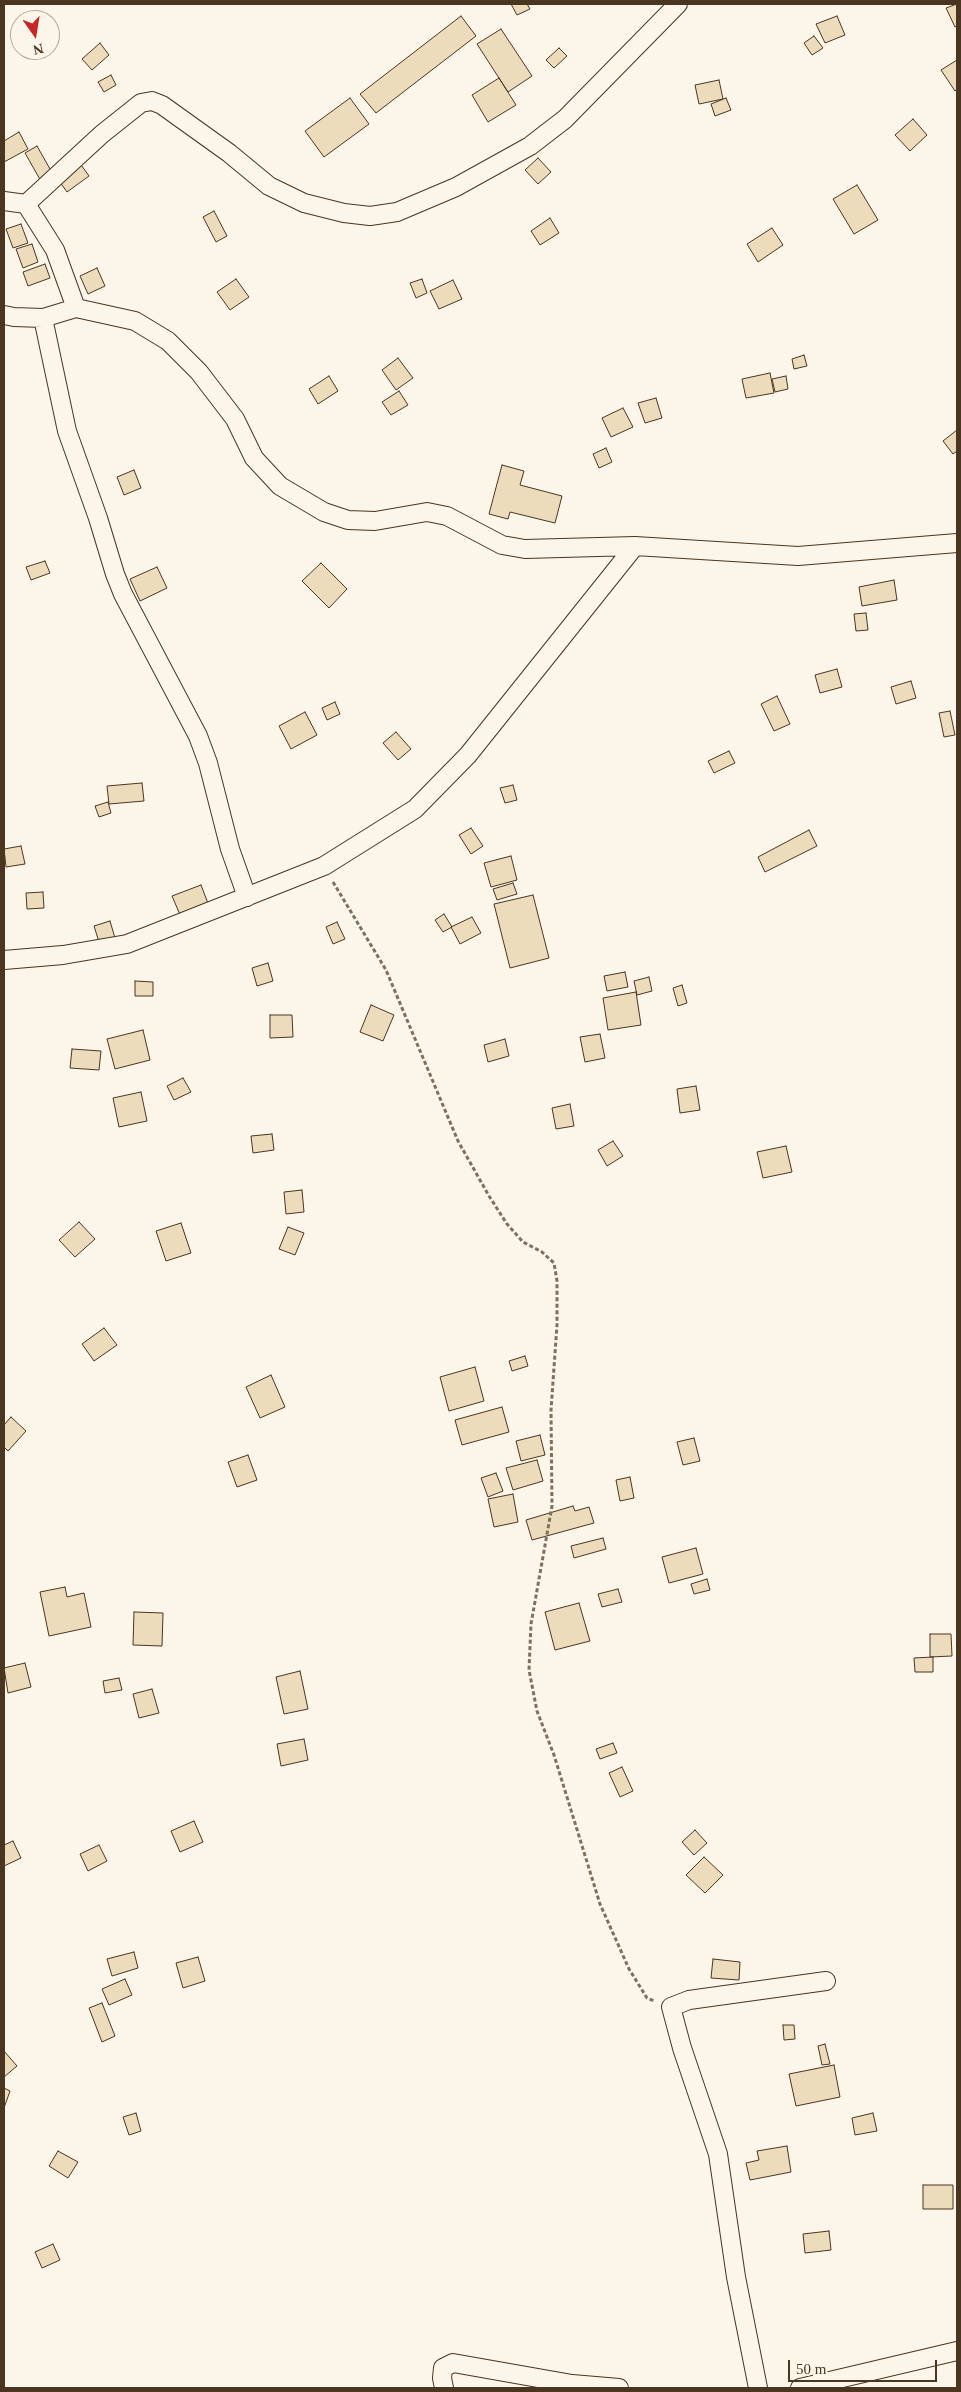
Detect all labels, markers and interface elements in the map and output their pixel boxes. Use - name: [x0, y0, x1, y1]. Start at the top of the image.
- north arrow: [10, 10, 60, 60]
- text: N: [32, 41, 45, 58]
- scale bar: [791, 2350, 940, 2382]
- text: 50 m: [796, 2361, 826, 2377]

